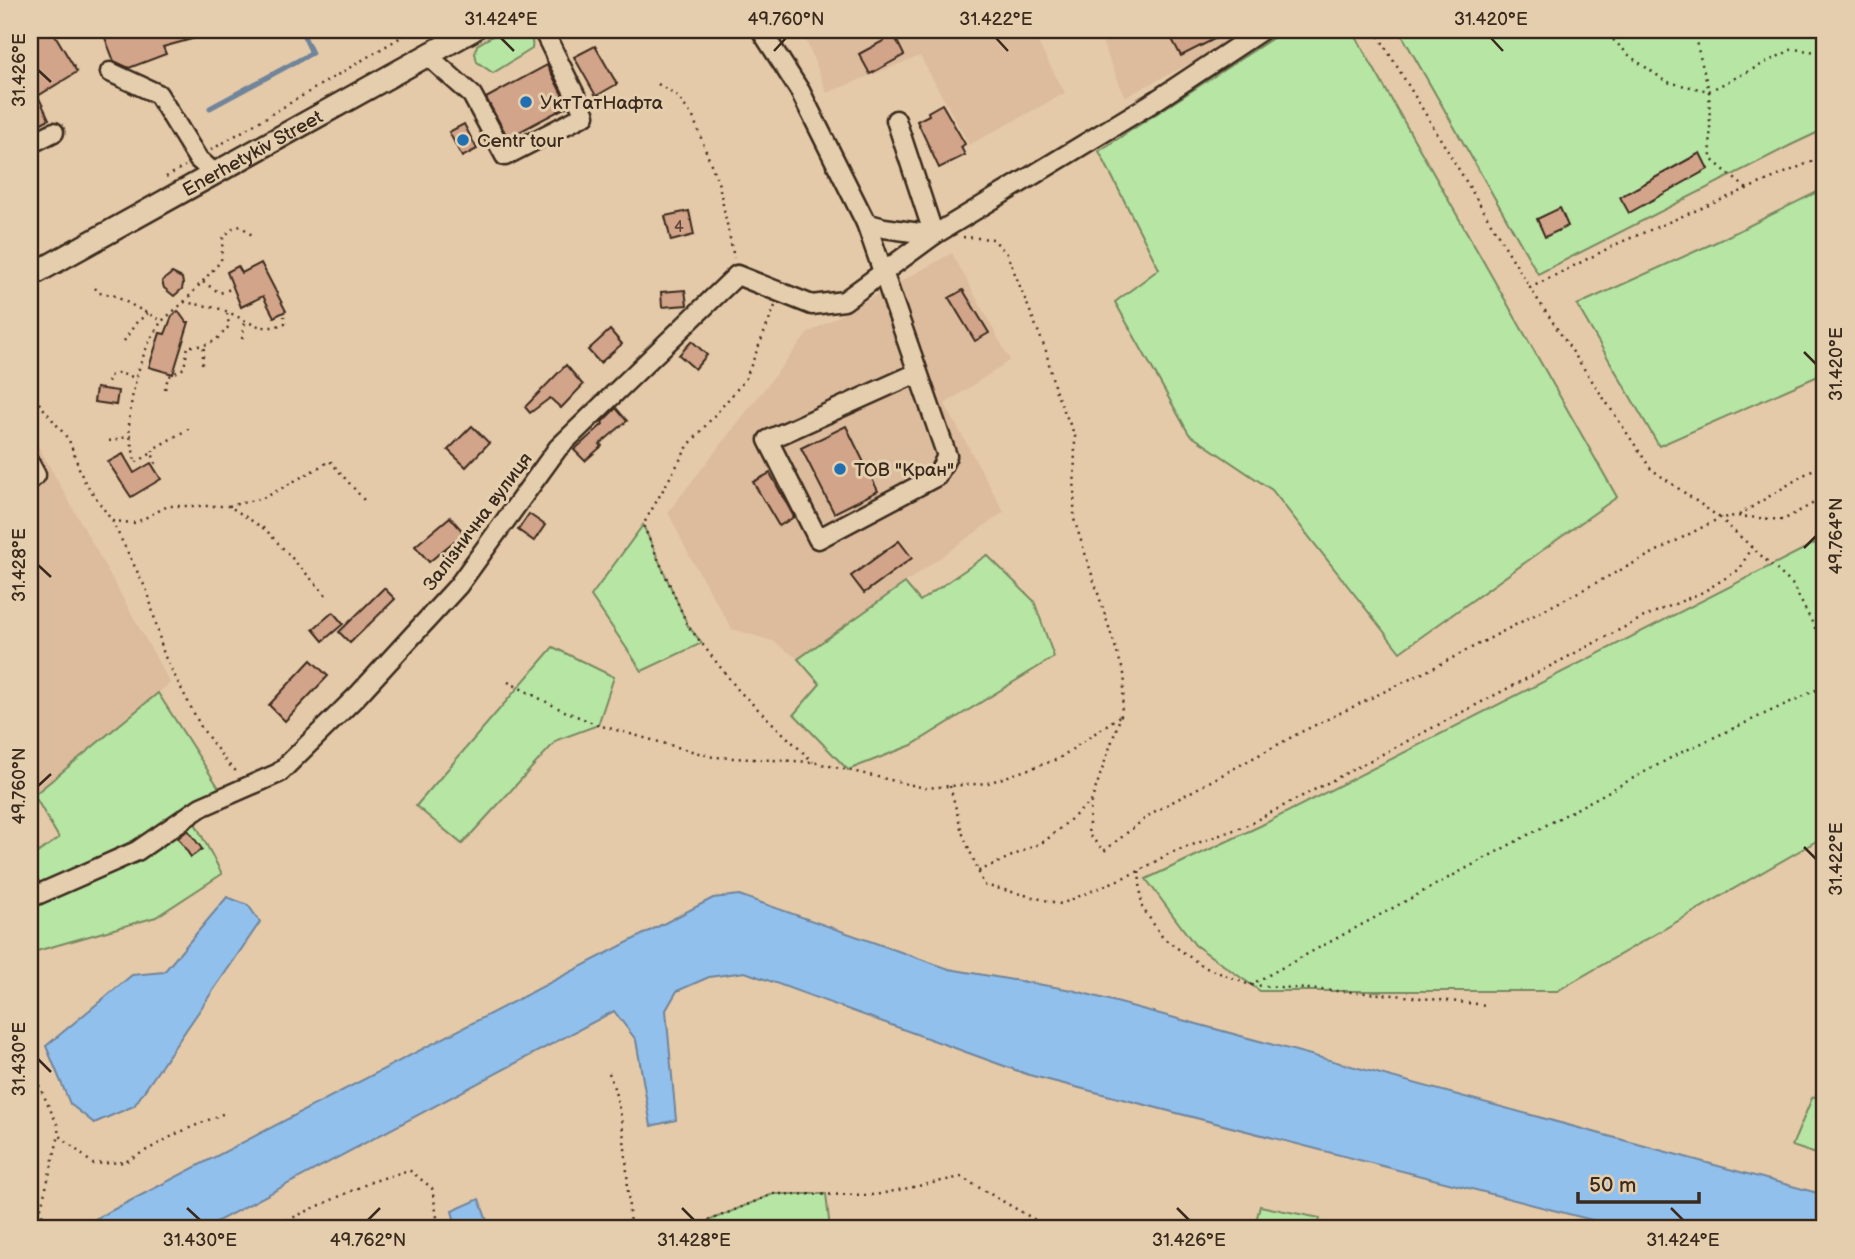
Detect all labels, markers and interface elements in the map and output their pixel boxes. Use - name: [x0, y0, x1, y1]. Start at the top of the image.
- text: 31.424°E: [464, 9, 538, 30]
- text: 49.760°N: [747, 9, 825, 30]
- text: 31.422°E: [959, 9, 1033, 30]
- text: 31.420°E: [1454, 9, 1528, 30]
- text: 31.426°E: [9, 33, 30, 107]
- place label: УктТатНафта: [540, 92, 663, 115]
- marker: УктТатНафта: [518, 94, 534, 110]
- street label: Enerhetykiv Street: [179, 106, 327, 202]
- place label: Centr tour: [477, 130, 565, 153]
- marker: Centr tour: [455, 132, 471, 148]
- house number: 4: [674, 218, 684, 237]
- text: 31.420°E: [1826, 327, 1847, 401]
- street label: Залізнична вулиця: [419, 448, 538, 596]
- place label: ТОВ "Кран": [854, 459, 954, 482]
- marker: ТОВ "Кран": [832, 461, 848, 477]
- text: 49.764°N: [1826, 498, 1847, 574]
- text: 31.428°E: [9, 528, 30, 602]
- text: 49.760°N: [9, 747, 30, 825]
- text: 31.422°E: [1826, 822, 1847, 896]
- text: 31.430°E: [9, 1022, 30, 1096]
- scale bar: [1578, 1161, 1699, 1205]
- text: 50 m: [1589, 1173, 1636, 1198]
- text: 31.430°E: [163, 1230, 237, 1251]
- text: 49.762°N: [330, 1230, 406, 1251]
- text: 31.428°E: [657, 1230, 731, 1251]
- text: 31.426°E: [1152, 1230, 1226, 1251]
- text: 31.424°E: [1646, 1230, 1720, 1251]

